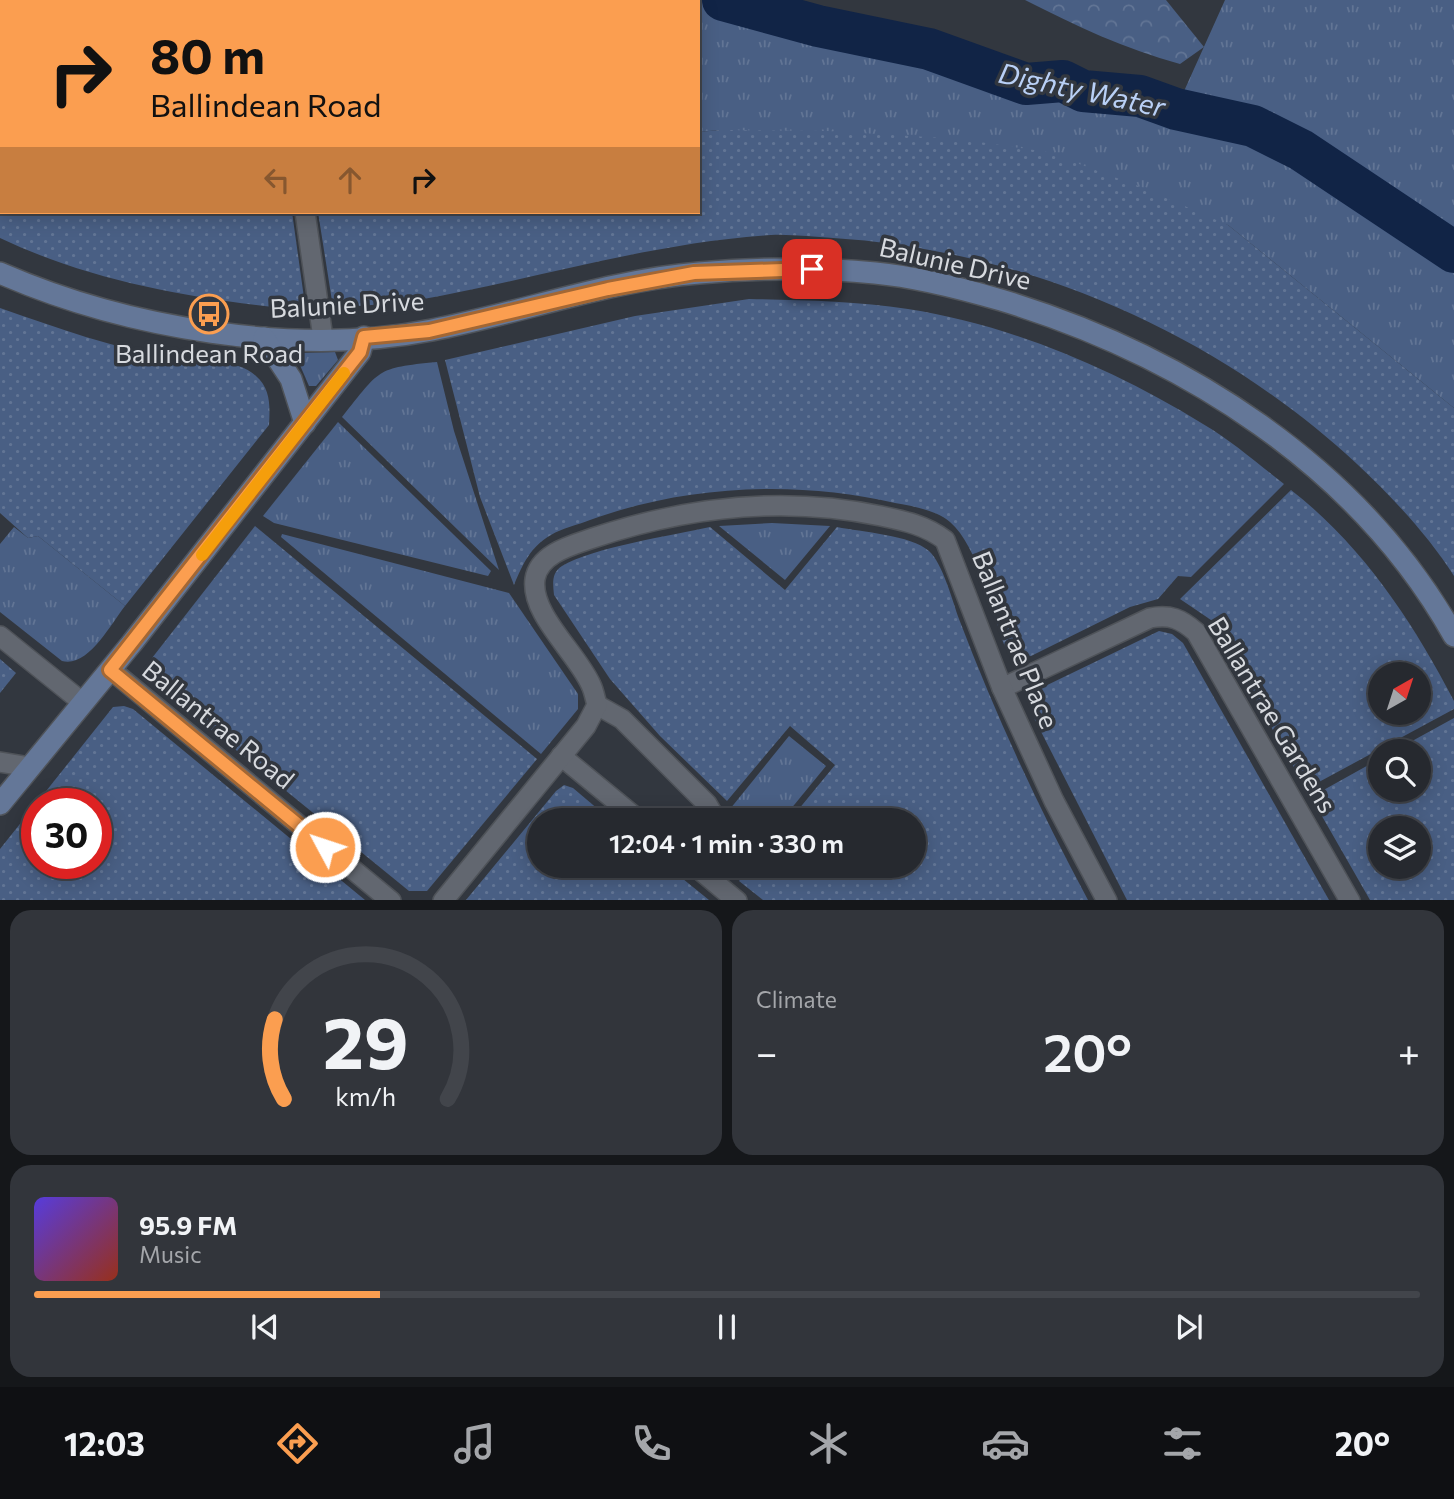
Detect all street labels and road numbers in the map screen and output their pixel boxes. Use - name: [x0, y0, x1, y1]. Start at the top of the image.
- street label: Balunie Drive: [877, 230, 1034, 295]
- street label: Balunie Drive: [269, 284, 425, 323]
- street label: Ballantrae Place: [967, 546, 1066, 733]
- street label: Ballantrae Gardens: [1203, 611, 1344, 818]
- street label: Ballantrae Road: [137, 653, 301, 794]

